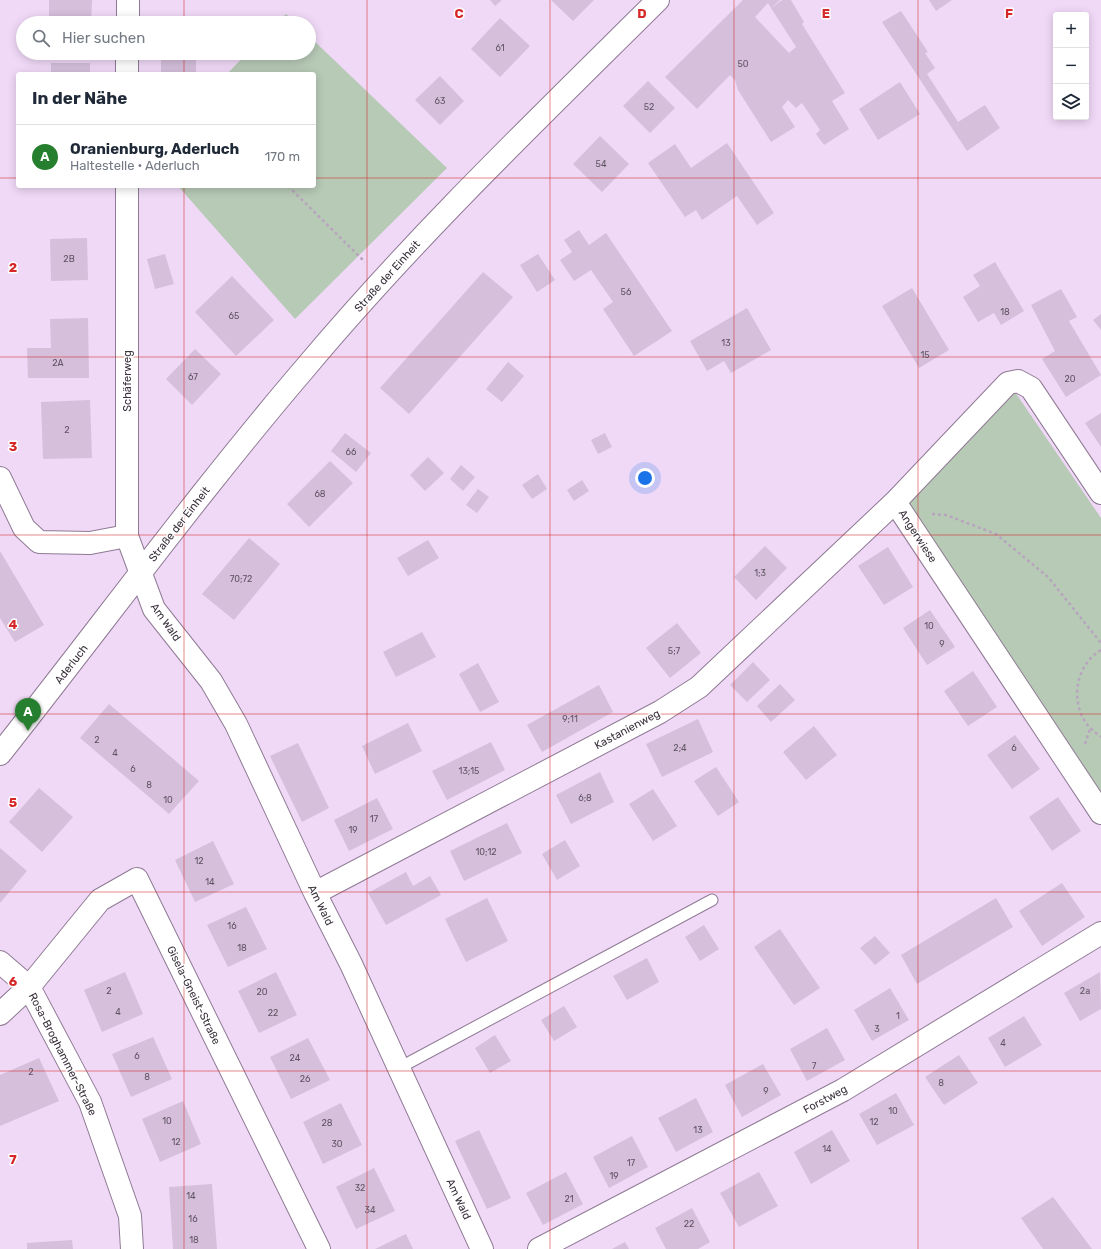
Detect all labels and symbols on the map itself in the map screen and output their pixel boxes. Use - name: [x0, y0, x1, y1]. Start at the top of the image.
- text: C: [454, 6, 464, 21]
- text: D: [637, 6, 647, 21]
- text: E: [822, 6, 830, 21]
- text: F: [1005, 6, 1013, 21]
- house number: 61: [495, 43, 505, 53]
- house number: 50: [737, 59, 749, 69]
- house number: 63: [435, 96, 445, 106]
- house number: 52: [644, 102, 654, 112]
- house number: 54: [596, 159, 607, 169]
- street label: Straße der Einheit: [352, 237, 423, 315]
- house number: 2B: [63, 254, 75, 264]
- text: 2: [9, 260, 17, 275]
- house number: 56: [621, 287, 632, 297]
- house number: 18: [1000, 307, 1010, 317]
- house number: 65: [229, 311, 239, 321]
- house number: 13: [721, 338, 731, 348]
- street label: Schäferweg: [121, 350, 134, 412]
- house number: 15: [920, 350, 930, 360]
- house number: 2A: [52, 358, 64, 368]
- house number: 67: [188, 372, 198, 382]
- house number: 20: [1065, 374, 1076, 384]
- house number: 2: [64, 425, 70, 435]
- text: 3: [9, 439, 18, 454]
- house number: 66: [346, 447, 357, 457]
- your location: [635, 468, 655, 488]
- street label: Straße der Einheit: [146, 484, 213, 564]
- house number: 68: [314, 489, 326, 499]
- street label: Angerwiese: [896, 507, 939, 565]
- house number: 1;3: [754, 568, 766, 578]
- house number: 70;72: [230, 574, 252, 584]
- street label: Am Wald: [148, 601, 183, 644]
- text: 4: [9, 617, 18, 632]
- house number: 10: [924, 621, 934, 631]
- house number: 9: [939, 639, 945, 649]
- street label: Aderluch: [52, 642, 91, 687]
- house number: 5;7: [668, 646, 681, 656]
- pin: A: [15, 698, 41, 731]
- street label: Kastanienweg: [592, 707, 662, 752]
- house number: 9;11: [562, 714, 578, 724]
- house number: 2: [94, 735, 100, 745]
- house number: 2;4: [673, 743, 687, 753]
- house number: 6: [1011, 743, 1017, 753]
- house number: 4: [112, 748, 118, 758]
- house number: 6: [130, 764, 136, 774]
- house number: 13;15: [459, 766, 479, 776]
- house number: 8: [146, 780, 152, 790]
- house number: 6;8: [578, 793, 592, 803]
- text: 5: [9, 795, 17, 810]
- house number: 10: [163, 795, 173, 805]
- house number: 17: [370, 814, 379, 824]
- house number: 19: [348, 825, 358, 835]
- house number: 10;12: [475, 847, 497, 857]
- house number: 12: [194, 856, 204, 866]
- house number: 14: [205, 877, 215, 887]
- street label: Am Wald: [305, 883, 336, 928]
- house number: 16: [227, 921, 237, 931]
- house number: 18: [237, 943, 247, 953]
- street label: Gisela-Gneist-Straße: [164, 944, 223, 1047]
- text: 6: [9, 974, 18, 989]
- house number: 2: [106, 986, 112, 996]
- house number: 2a: [1080, 986, 1090, 996]
- house number: 20: [257, 987, 268, 997]
- street label: Rosa-Broghammer-Straße: [26, 991, 99, 1118]
- house number: 4: [115, 1007, 121, 1017]
- house number: 22: [268, 1008, 278, 1018]
- house number: 1: [896, 1011, 900, 1021]
- house number: 3: [874, 1024, 880, 1034]
- house number: 4: [1000, 1038, 1006, 1048]
- house number: 6: [134, 1051, 140, 1061]
- house number: 24: [290, 1053, 301, 1063]
- house number: 7: [812, 1061, 817, 1071]
- house number: 2: [28, 1067, 34, 1077]
- house number: 8: [144, 1072, 150, 1082]
- house number: 26: [300, 1074, 311, 1084]
- house number: 8: [938, 1078, 944, 1088]
- street label: Forstweg: [801, 1082, 850, 1116]
- house number: 9: [763, 1086, 769, 1096]
- house number: 10: [888, 1106, 898, 1116]
- house number: 10: [162, 1116, 172, 1126]
- house number: 12: [869, 1117, 879, 1127]
- house number: 28: [321, 1118, 333, 1128]
- house number: 13: [693, 1125, 703, 1135]
- house number: 12: [171, 1137, 181, 1147]
- house number: 30: [331, 1139, 343, 1149]
- house number: 14: [822, 1144, 832, 1154]
- text: 7: [9, 1152, 17, 1167]
- house number: 17: [627, 1158, 636, 1168]
- house number: 19: [609, 1171, 619, 1181]
- street label: Am Wald: [443, 1177, 474, 1222]
- house number: 32: [355, 1183, 365, 1193]
- house number: 14: [186, 1191, 196, 1201]
- house number: 21: [564, 1194, 574, 1204]
- house number: 34: [365, 1205, 376, 1215]
- house number: 16: [188, 1214, 198, 1224]
- house number: 22: [684, 1219, 694, 1229]
- house number: 18: [189, 1235, 199, 1245]

